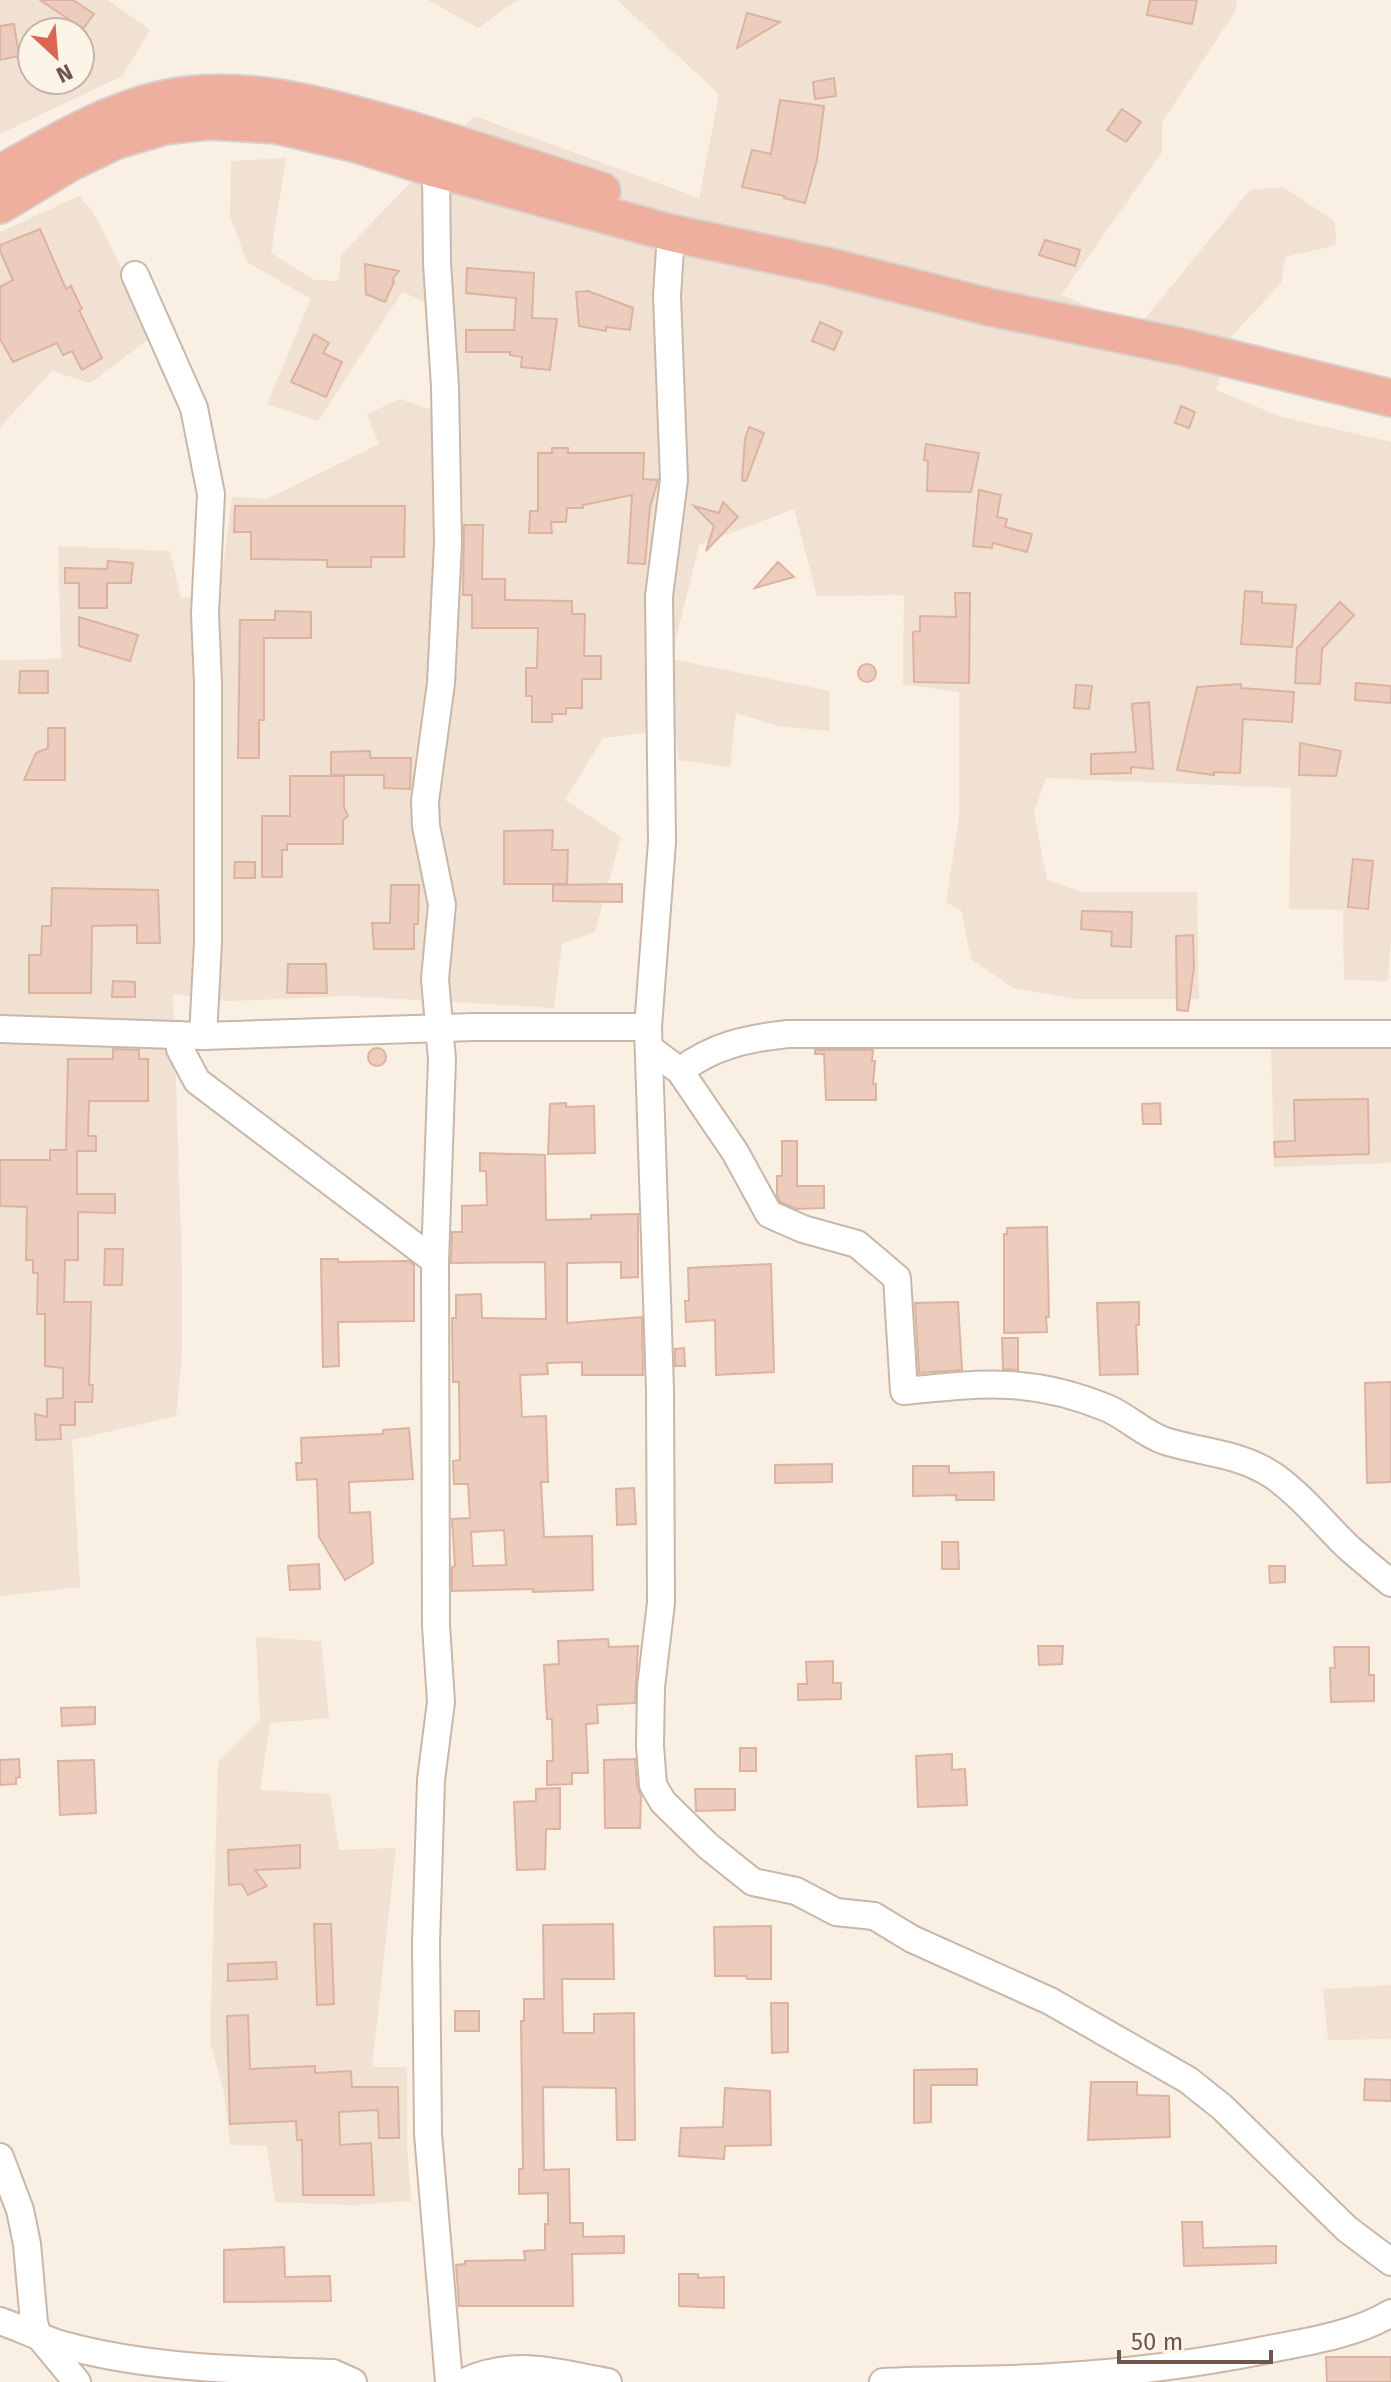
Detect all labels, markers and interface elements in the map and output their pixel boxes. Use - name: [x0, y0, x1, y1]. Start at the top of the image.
- north arrow: [16, 16, 96, 96]
- text: N: [52, 58, 77, 89]
- scale bar: [1119, 2314, 1271, 2364]
- text: 50 m: [1131, 2328, 1183, 2356]

